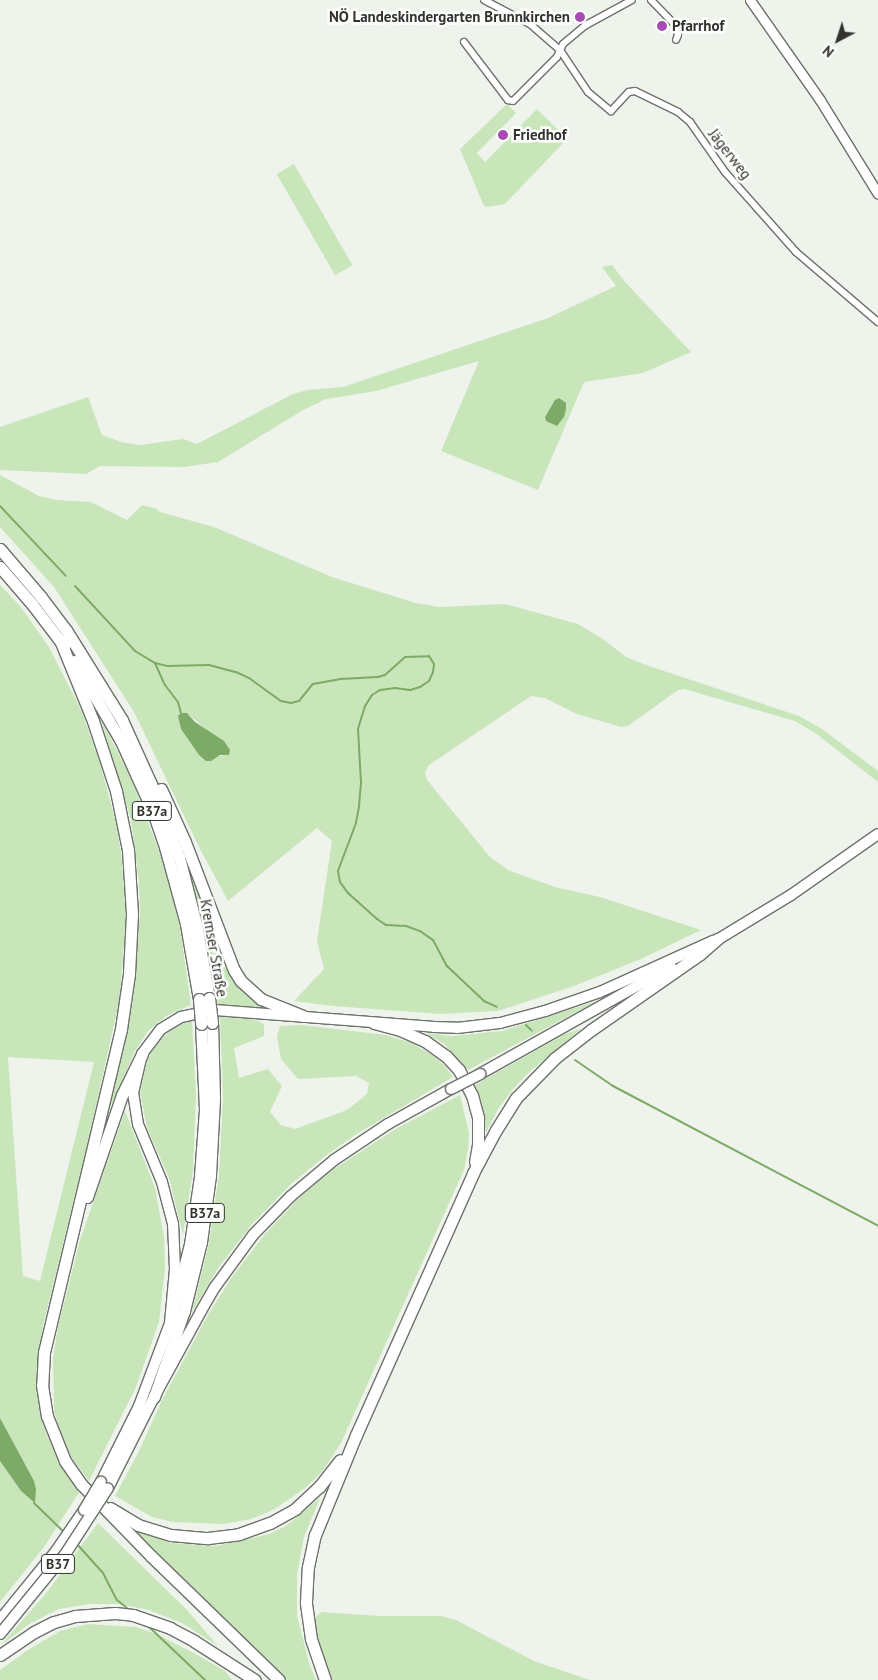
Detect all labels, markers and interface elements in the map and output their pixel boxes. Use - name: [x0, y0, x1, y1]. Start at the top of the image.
- place label: NÖ Landeskindergarten Brunnkirchen: [329, 8, 570, 26]
- marker: NÖ Landeskindergarten Brunnkirchen: [574, 11, 586, 23]
- north arrow: [813, 15, 863, 65]
- place label: Pfarrhof: [672, 17, 724, 35]
- marker: Pfarrhof: [656, 20, 668, 32]
- text: N: [819, 42, 838, 61]
- street label: Jägerweg: [705, 125, 755, 183]
- place label: Friedhof: [513, 126, 566, 144]
- marker: Friedhof: [497, 129, 509, 141]
- road number: B37a: [131, 799, 173, 822]
- street label: Kremser Straße: [197, 898, 231, 998]
- road number: B37a: [184, 1202, 226, 1224]
- road number: B37: [40, 1552, 76, 1576]

